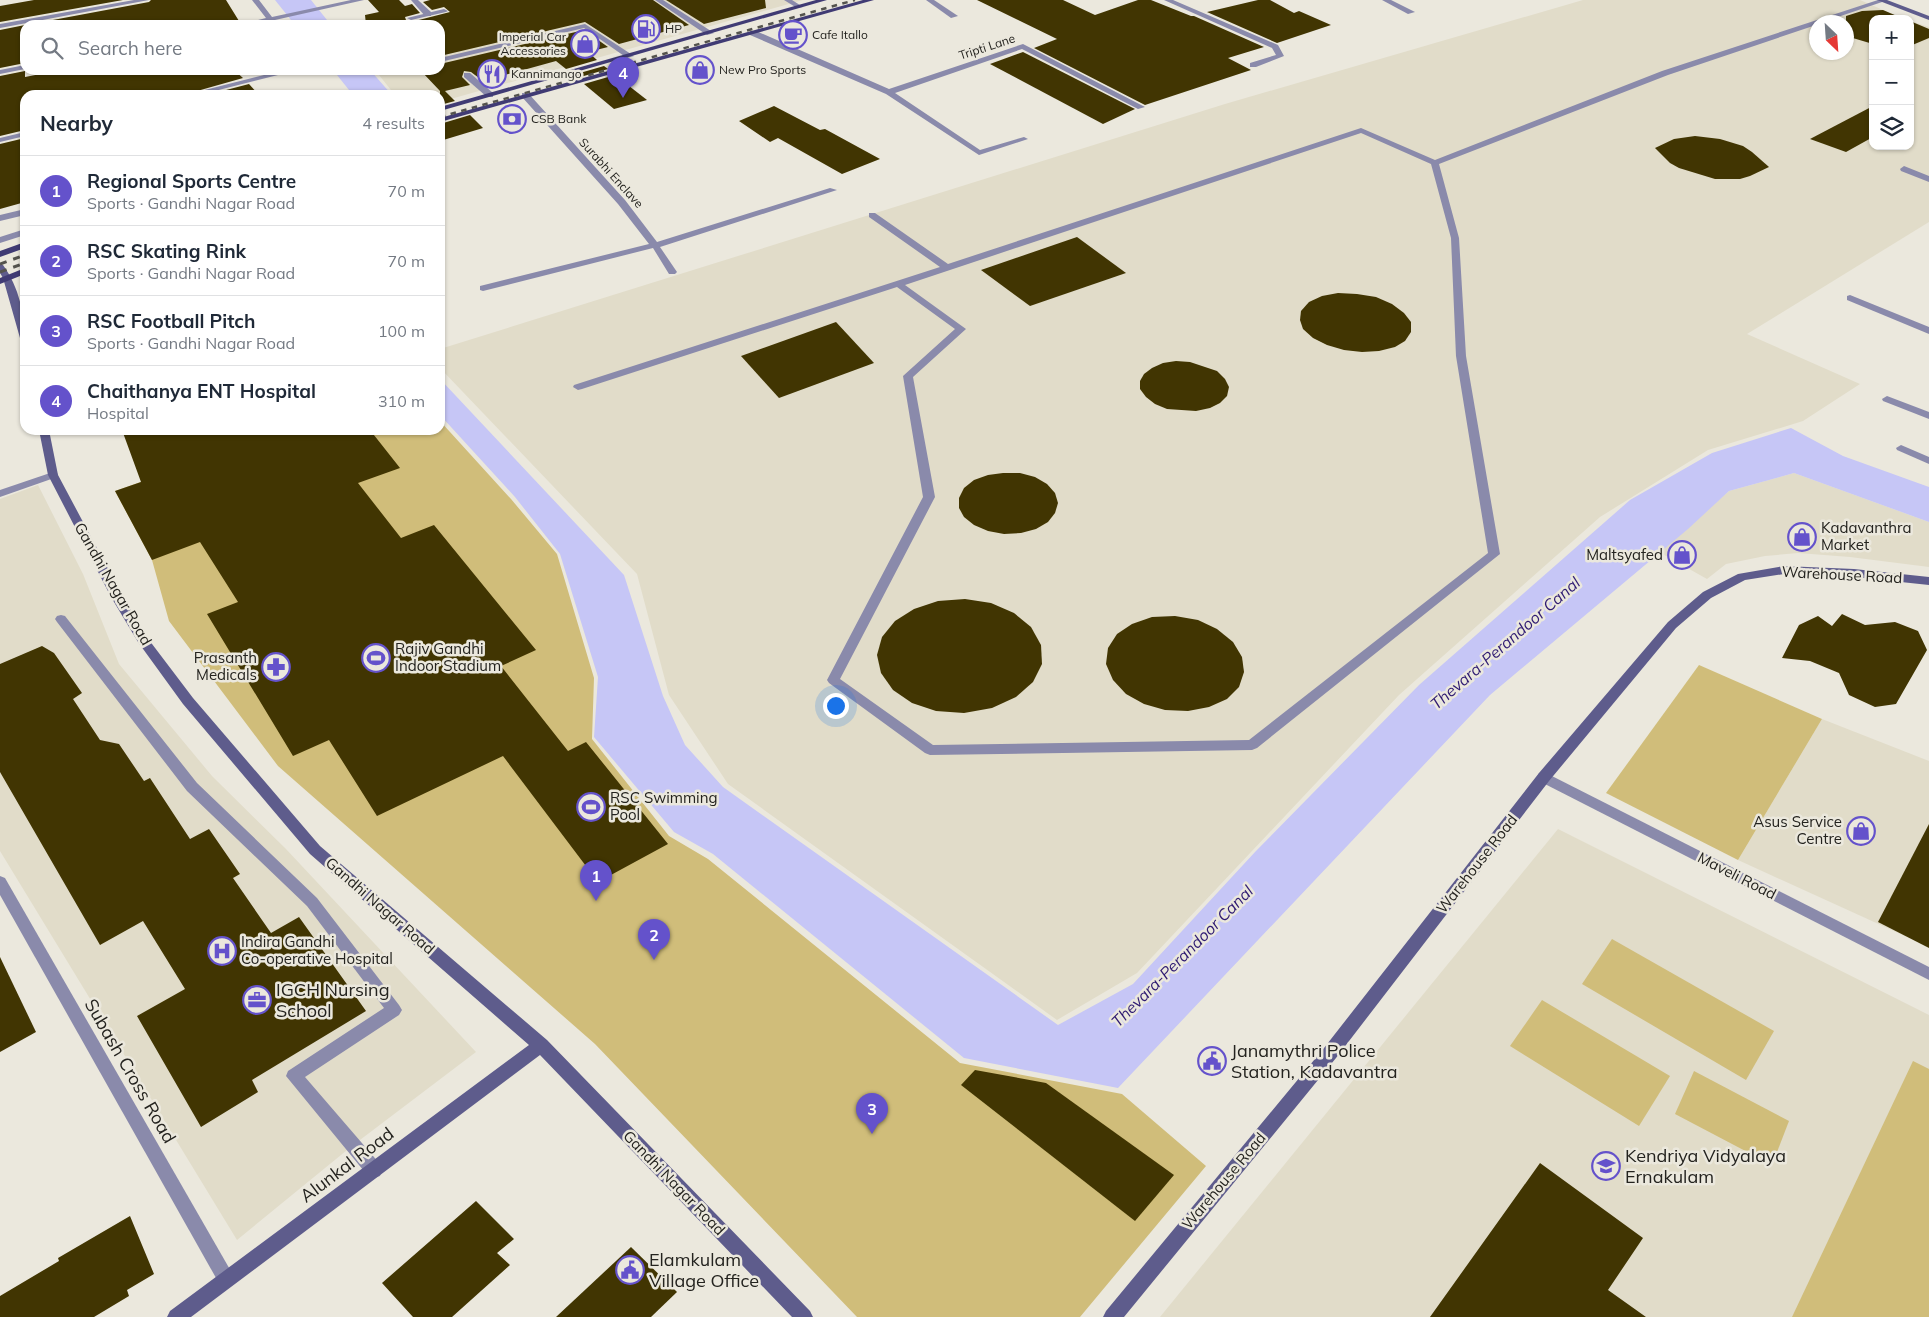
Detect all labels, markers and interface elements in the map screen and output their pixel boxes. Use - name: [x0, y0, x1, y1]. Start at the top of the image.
- fuel station icon: HP: [631, 14, 661, 44]
- north arrow: [1809, 15, 1854, 60]
- map controls: [1869, 15, 1914, 150]
- button: +: [1869, 15, 1914, 60]
- search box: [20, 20, 445, 75]
- cafe icon: Cafe Itallo: [778, 20, 808, 50]
- place label: HP: [665, 21, 682, 36]
- place label: Cafe Itallo: [812, 27, 868, 42]
- place label: Imperial Car Accessories: [499, 29, 567, 58]
- shop icon: Imperial Car Accessories: [570, 29, 600, 59]
- street label: Tripti Lane: [957, 30, 1017, 63]
- icon: search: [38, 34, 66, 62]
- text: Search here: [78, 36, 182, 60]
- shop icon: New Pro Sports: [685, 55, 715, 85]
- pin: 4: [607, 57, 639, 98]
- restaurant icon: Kannimango: [477, 59, 507, 89]
- button: −: [1869, 60, 1914, 105]
- place label: New Pro Sports: [719, 62, 806, 77]
- place label: Kannimango: [511, 66, 582, 81]
- bank icon: CSB Bank: [497, 104, 527, 134]
- button: layers: [1869, 105, 1914, 150]
- text: Nearby: [40, 110, 113, 136]
- place label: CSB Bank: [531, 111, 587, 126]
- text: 4 results: [362, 113, 425, 133]
- street label: Surabhi Enclave: [576, 135, 647, 211]
- text: Regional Sports Centre: [87, 169, 296, 193]
- text: 1: [51, 181, 61, 201]
- text: 70 m: [388, 181, 425, 201]
- text: Sports · Gandhi Nagar Road: [87, 193, 295, 213]
- text: RSC Skating Rink: [87, 239, 246, 263]
- text: 2: [51, 251, 61, 271]
- text: 70 m: [388, 251, 425, 271]
- text: Sports · Gandhi Nagar Road: [87, 263, 295, 283]
- text: RSC Football Pitch: [87, 309, 255, 333]
- text: 3: [51, 321, 61, 341]
- text: 100 m: [378, 321, 425, 341]
- text: Sports · Gandhi Nagar Road: [87, 333, 295, 353]
- text: Chaithanya ENT Hospital: [87, 379, 316, 403]
- text: 4: [51, 391, 61, 411]
- text: 310 m: [378, 391, 425, 411]
- text: Hospital: [87, 403, 149, 423]
- place label: Kadavanthra Market: [1821, 518, 1911, 554]
- street label: Gandhi Nagar Road: [71, 519, 156, 648]
- shop icon: Kadavanthra Market: [1787, 522, 1817, 552]
- shop icon: Maltsyafed: [1667, 540, 1697, 570]
- place label: Maltsyafed: [1586, 545, 1663, 564]
- street label: Warehouse Road: [1781, 562, 1903, 587]
- water label: Thevara-Perandoor Canal: [1426, 572, 1584, 714]
- place label: Rajiv Gandhi Indoor Stadium: [395, 639, 501, 675]
- sports icon: Rajiv Gandhi Indoor Stadium: [361, 643, 391, 673]
- place label: Prasanth Medicals: [194, 648, 257, 684]
- pharmacy icon: Prasanth Medicals: [261, 652, 291, 682]
- your location: [823, 693, 849, 719]
- place label: RSC Swimming Pool: [610, 788, 718, 824]
- sports icon: RSC Swimming Pool: [576, 792, 606, 822]
- street label: Warehouse Road: [1432, 810, 1521, 917]
- place label: Asus Service Centre: [1753, 812, 1842, 848]
- shop icon: Asus Service Centre: [1846, 816, 1876, 846]
- street label: Maveli Road: [1695, 848, 1780, 903]
- street label: Gandhi Nagar Road: [322, 853, 439, 958]
- pin: 1: [580, 860, 612, 901]
- water label: Thevara-Perandoor Canal: [1107, 881, 1257, 1031]
- pin: 2: [638, 919, 670, 960]
- place label: Indira Gandhi Co-operative Hospital: [241, 932, 393, 968]
- hospital icon: Indira Gandhi Co-operative Hospital: [207, 936, 237, 966]
- place label: IGCH Nursing School: [276, 978, 390, 1022]
- office icon: IGCH Nursing School: [242, 985, 272, 1015]
- street label: Subash Cross Road: [80, 994, 181, 1147]
- place label: Janamythri Police Station, Kadavantra: [1231, 1039, 1397, 1083]
- public building icon: Janamythri Police Station, Kadavantra: [1197, 1046, 1227, 1076]
- pin: 3: [856, 1093, 888, 1134]
- street label: Alunkal Road: [295, 1122, 398, 1207]
- street label: Gandhi Nagar Road: [619, 1126, 729, 1239]
- street label: Warehouse Road: [1178, 1128, 1270, 1233]
- place label: Kendriya Vidyalaya Ernakulam: [1625, 1144, 1786, 1188]
- school or university icon: Kendriya Vidyalaya Ernakulam: [1591, 1151, 1621, 1181]
- place label: Elamkulam Village Office: [649, 1248, 759, 1292]
- public building icon: Elamkulam Village Office: [615, 1255, 645, 1285]

